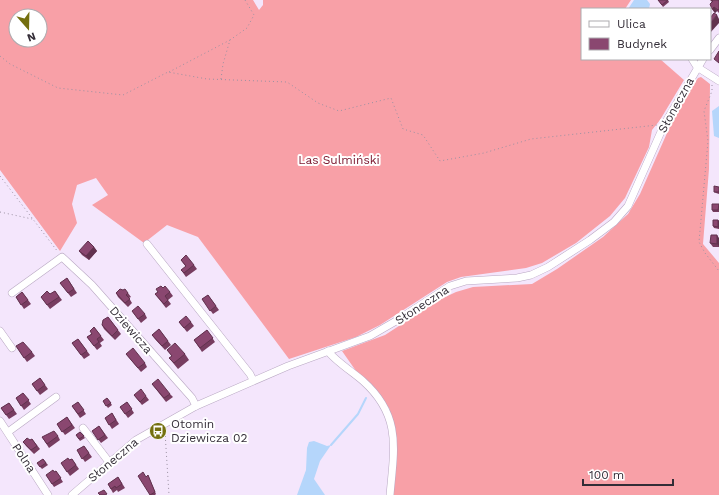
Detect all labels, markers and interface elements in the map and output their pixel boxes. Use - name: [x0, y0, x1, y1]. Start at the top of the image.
- north arrow: [8, 8, 48, 48]
- legend: [581, 8, 711, 60]
- text: Ulica: [617, 17, 646, 31]
- text: N: [25, 29, 37, 44]
- text: Budynek: [617, 37, 667, 51]
- street label: Słoneczna: [655, 75, 697, 135]
- park label: Las Sulmiński: [298, 153, 380, 167]
- street label: Słoneczna: [393, 282, 452, 327]
- street label: Dziewicza: [107, 303, 155, 357]
- place label: Otomin Dziewicza 02: [171, 417, 247, 445]
- bus stop icon: Otomin Dziewicza 02: [148, 421, 168, 441]
- street label: Słoneczna: [85, 435, 141, 485]
- street label: Polna: [9, 441, 39, 476]
- scale bar: [583, 461, 673, 487]
- text: 100 m: [589, 468, 624, 482]

